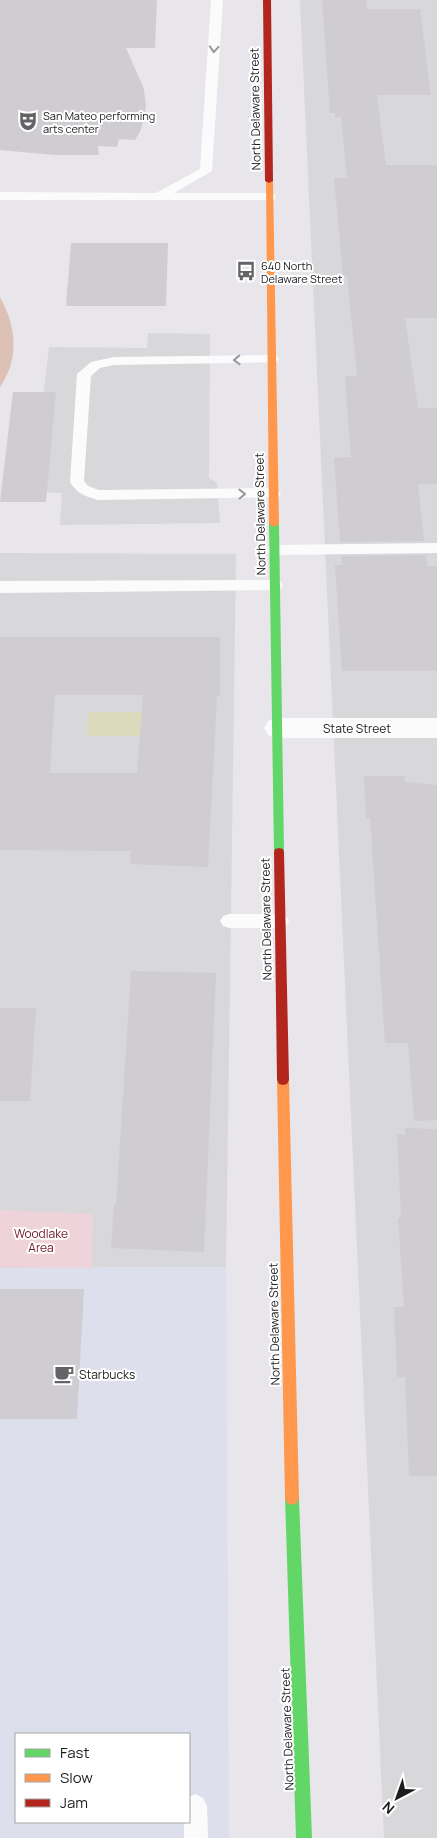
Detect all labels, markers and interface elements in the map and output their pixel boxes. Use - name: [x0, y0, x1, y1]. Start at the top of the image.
- one-way arrow: [208, 45, 219, 53]
- street label: North Delaware Street: [245, 47, 265, 170]
- place label: San Mateo performing arts center: [43, 108, 155, 136]
- theatre icon: San Mateo performing arts center: [17, 110, 39, 132]
- place label: 640 North Delaware Street: [261, 258, 342, 286]
- bus stop icon: 640 North Delaware Street: [235, 260, 257, 282]
- one-way arrow: [233, 354, 241, 365]
- street label: North Delaware Street: [250, 452, 270, 575]
- one-way arrow: [239, 488, 247, 499]
- street label: State Street: [323, 720, 391, 737]
- street label: North Delaware Street: [256, 857, 276, 980]
- park label: Woodlake Area: [14, 1225, 68, 1256]
- street label: North Delaware Street: [264, 1262, 284, 1385]
- cafe icon: Starbucks: [53, 1363, 75, 1385]
- place label: Starbucks: [79, 1366, 135, 1383]
- street label: North Delaware Street: [276, 1667, 298, 1791]
- legend: [15, 1733, 190, 1823]
- text: Fast: [60, 1742, 89, 1763]
- text: Slow: [60, 1767, 93, 1788]
- north arrow: [372, 1773, 422, 1823]
- text: Jam: [60, 1792, 88, 1813]
- text: N: [378, 1798, 398, 1819]

